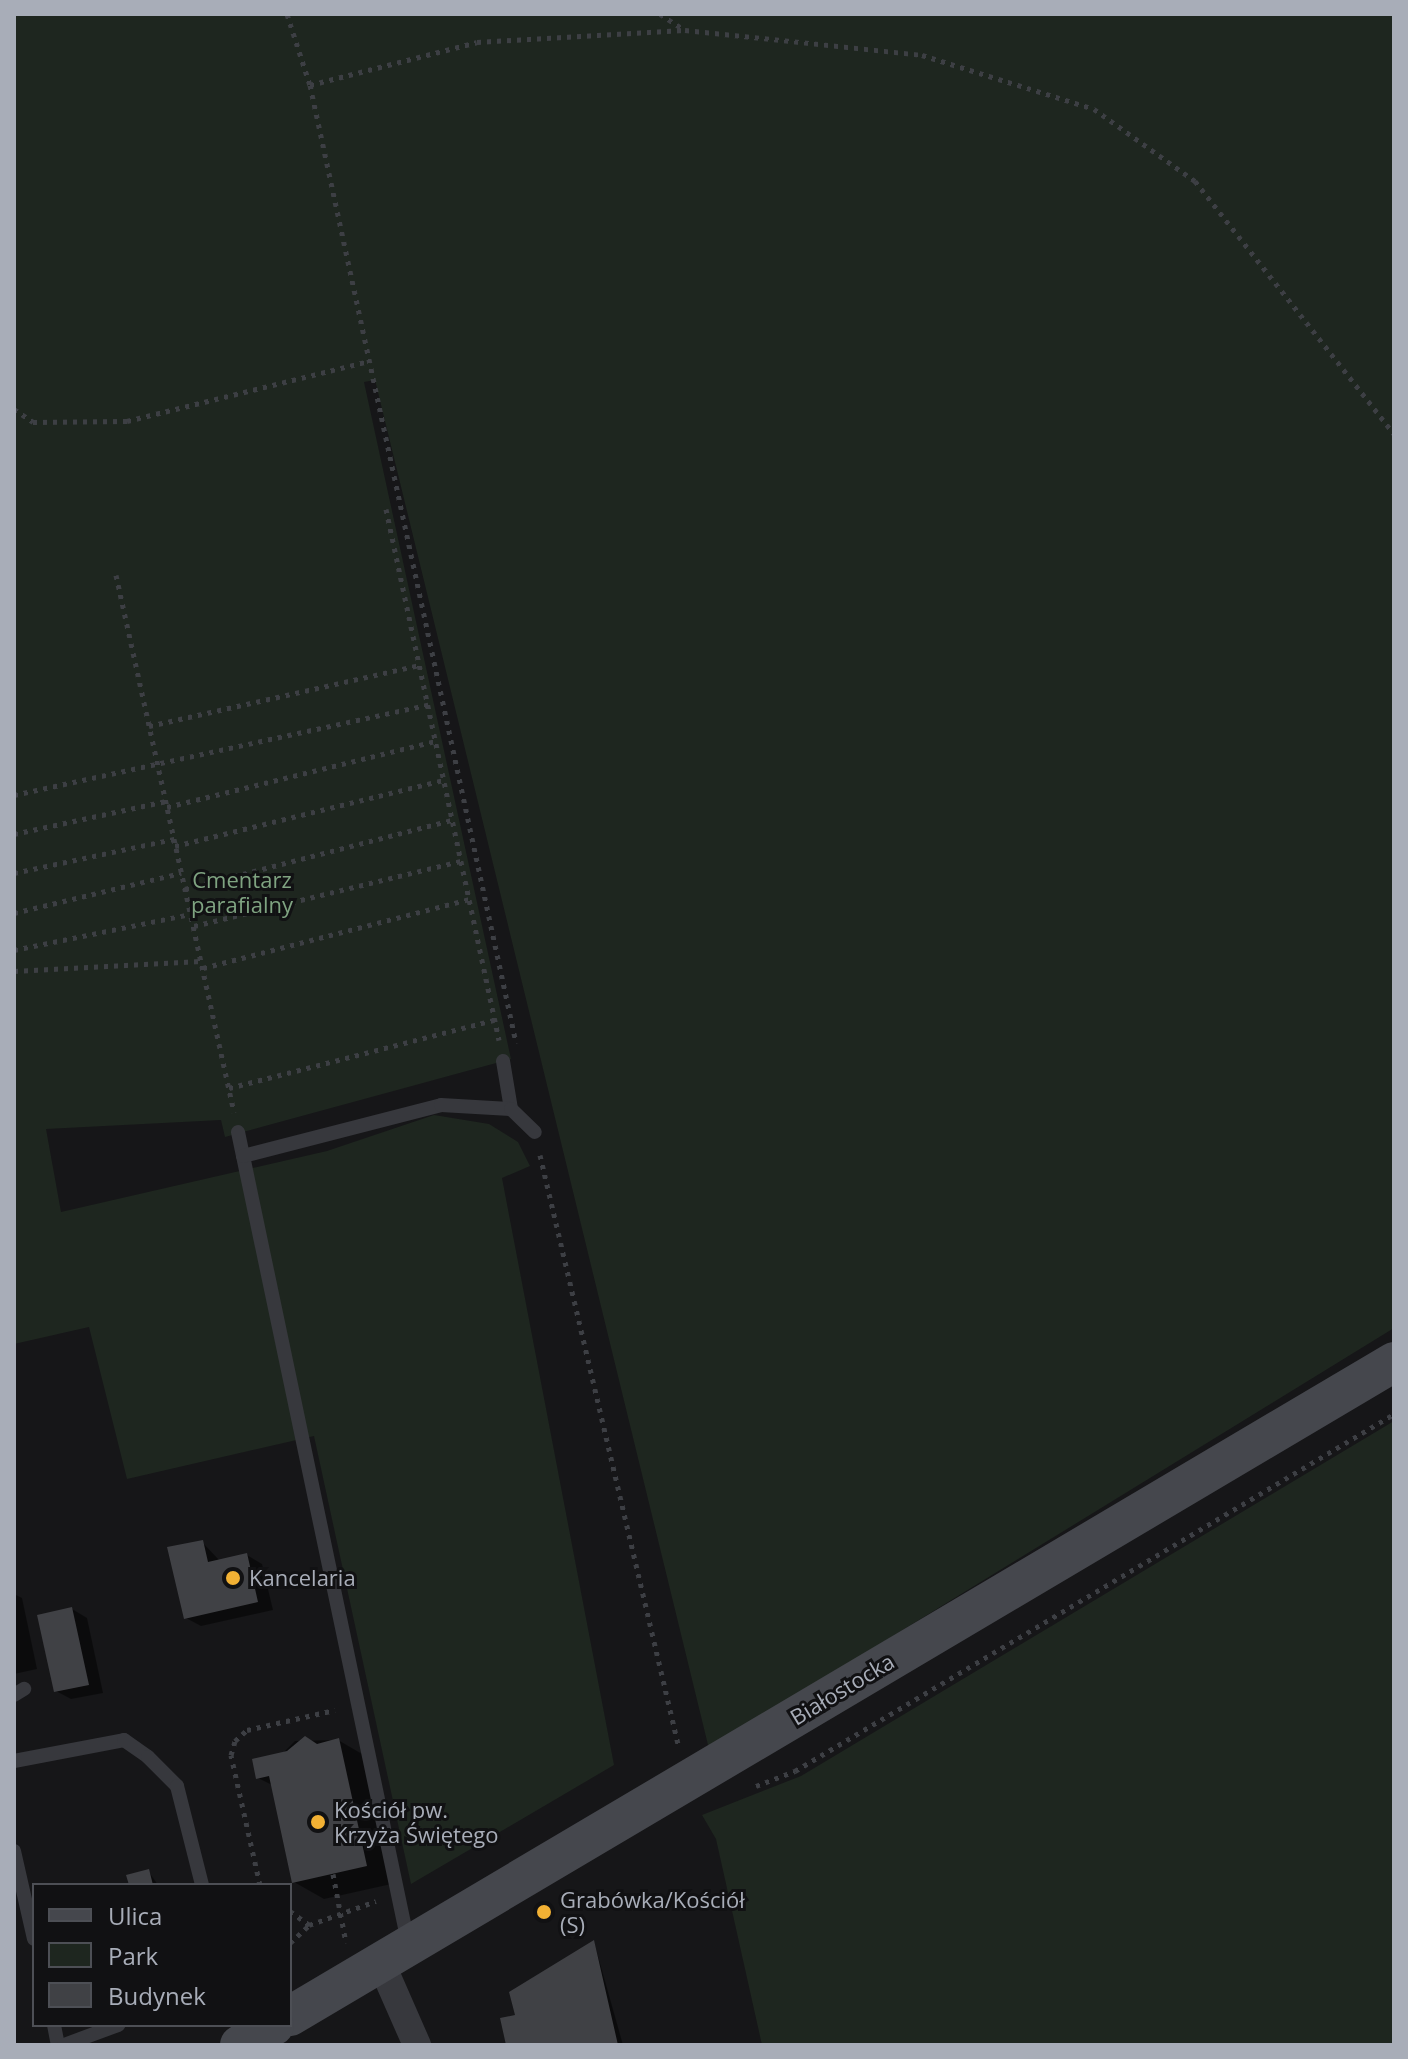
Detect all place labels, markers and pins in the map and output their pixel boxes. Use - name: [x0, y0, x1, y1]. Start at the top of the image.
- place label: Kancelaria: [249, 1565, 356, 1591]
- marker: Kancelaria: [224, 1569, 242, 1587]
- place label: Kościół pw. Krzyża Świętego: [334, 1796, 498, 1848]
- marker: Kościół pw. Krzyża Świętego: [309, 1813, 327, 1831]
- place label: Grabówka/Kościół (S): [560, 1886, 745, 1938]
- marker: Grabówka/Kościół (S): [535, 1903, 553, 1921]

